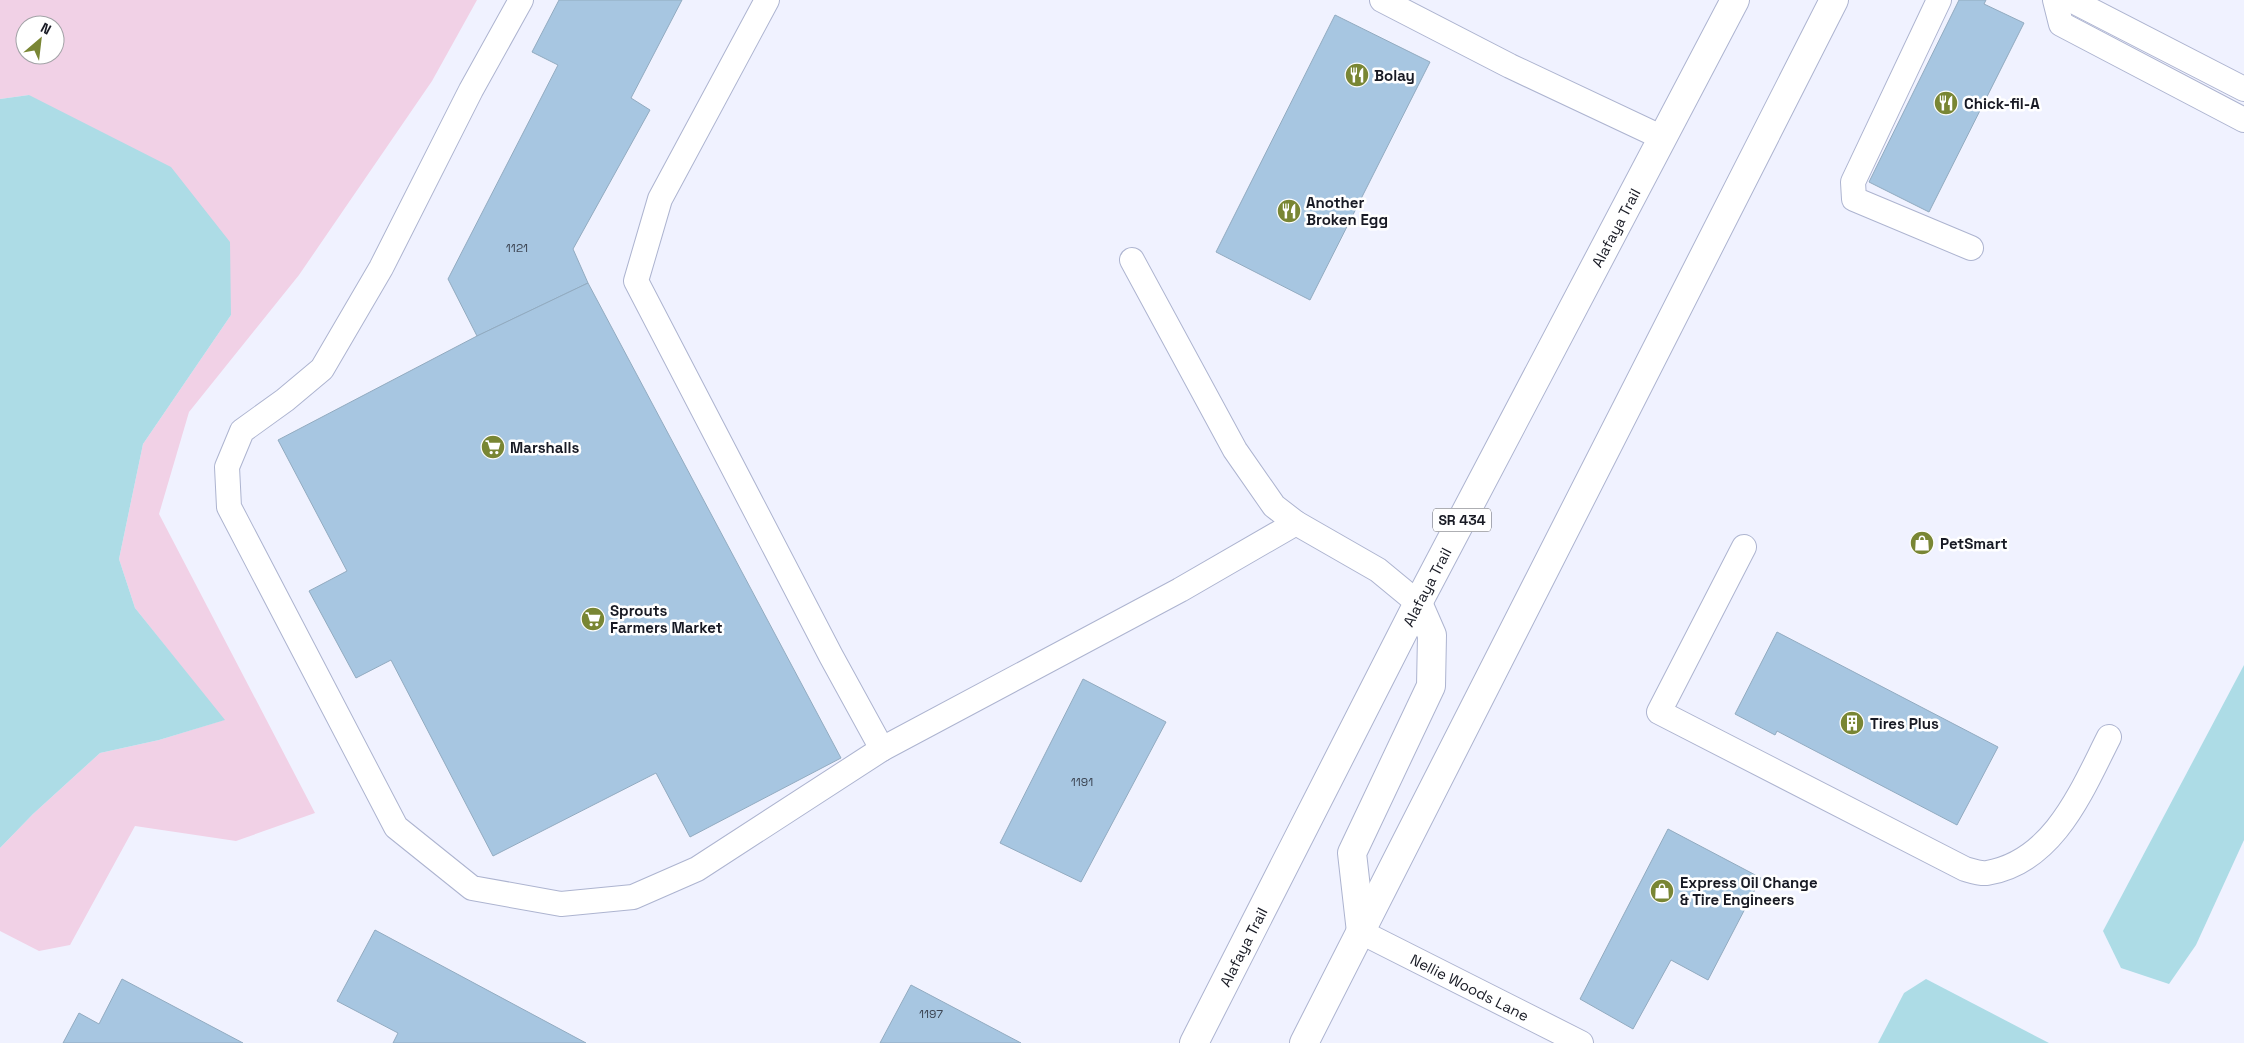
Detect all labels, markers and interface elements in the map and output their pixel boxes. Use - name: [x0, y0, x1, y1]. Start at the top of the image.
- north arrow: [15, 15, 65, 65]
- text: N: [38, 18, 54, 39]
- restaurant icon: Bolay: [1344, 62, 1370, 88]
- place label: Bolay: [1374, 66, 1415, 85]
- restaurant icon: Chick-fil-A: [1933, 90, 1959, 116]
- place label: Chick-fil-A: [1964, 94, 2040, 113]
- street label: Alafaya Trail: [1587, 185, 1644, 270]
- place label: Another Broken Egg: [1306, 193, 1388, 229]
- restaurant icon: Another Broken Egg: [1276, 198, 1302, 224]
- house number: 1121: [506, 240, 528, 256]
- supermarket icon: Marshalls: [480, 434, 506, 460]
- place label: Marshalls: [510, 438, 579, 457]
- road number: SR 434: [1433, 508, 1491, 532]
- shop icon: PetSmart: [1909, 530, 1935, 556]
- place label: PetSmart: [1940, 534, 2008, 553]
- street label: Alafaya Trail: [1398, 544, 1455, 630]
- place label: Sprouts Farmers Market: [610, 601, 723, 637]
- supermarket icon: Sprouts Farmers Market: [580, 606, 606, 632]
- building icon: Tires Plus: [1839, 710, 1865, 736]
- place label: Tires Plus: [1870, 714, 1939, 733]
- house number: 1191: [1071, 774, 1093, 790]
- place label: Express Oil Change & Tire Engineers: [1680, 873, 1818, 909]
- shop icon: Express Oil Change & Tire Engineers: [1649, 878, 1675, 904]
- street label: Alafaya Trail: [1215, 904, 1271, 990]
- street label: Nellie Woods Lane: [1407, 949, 1533, 1025]
- house number: 1197: [919, 1006, 943, 1022]

